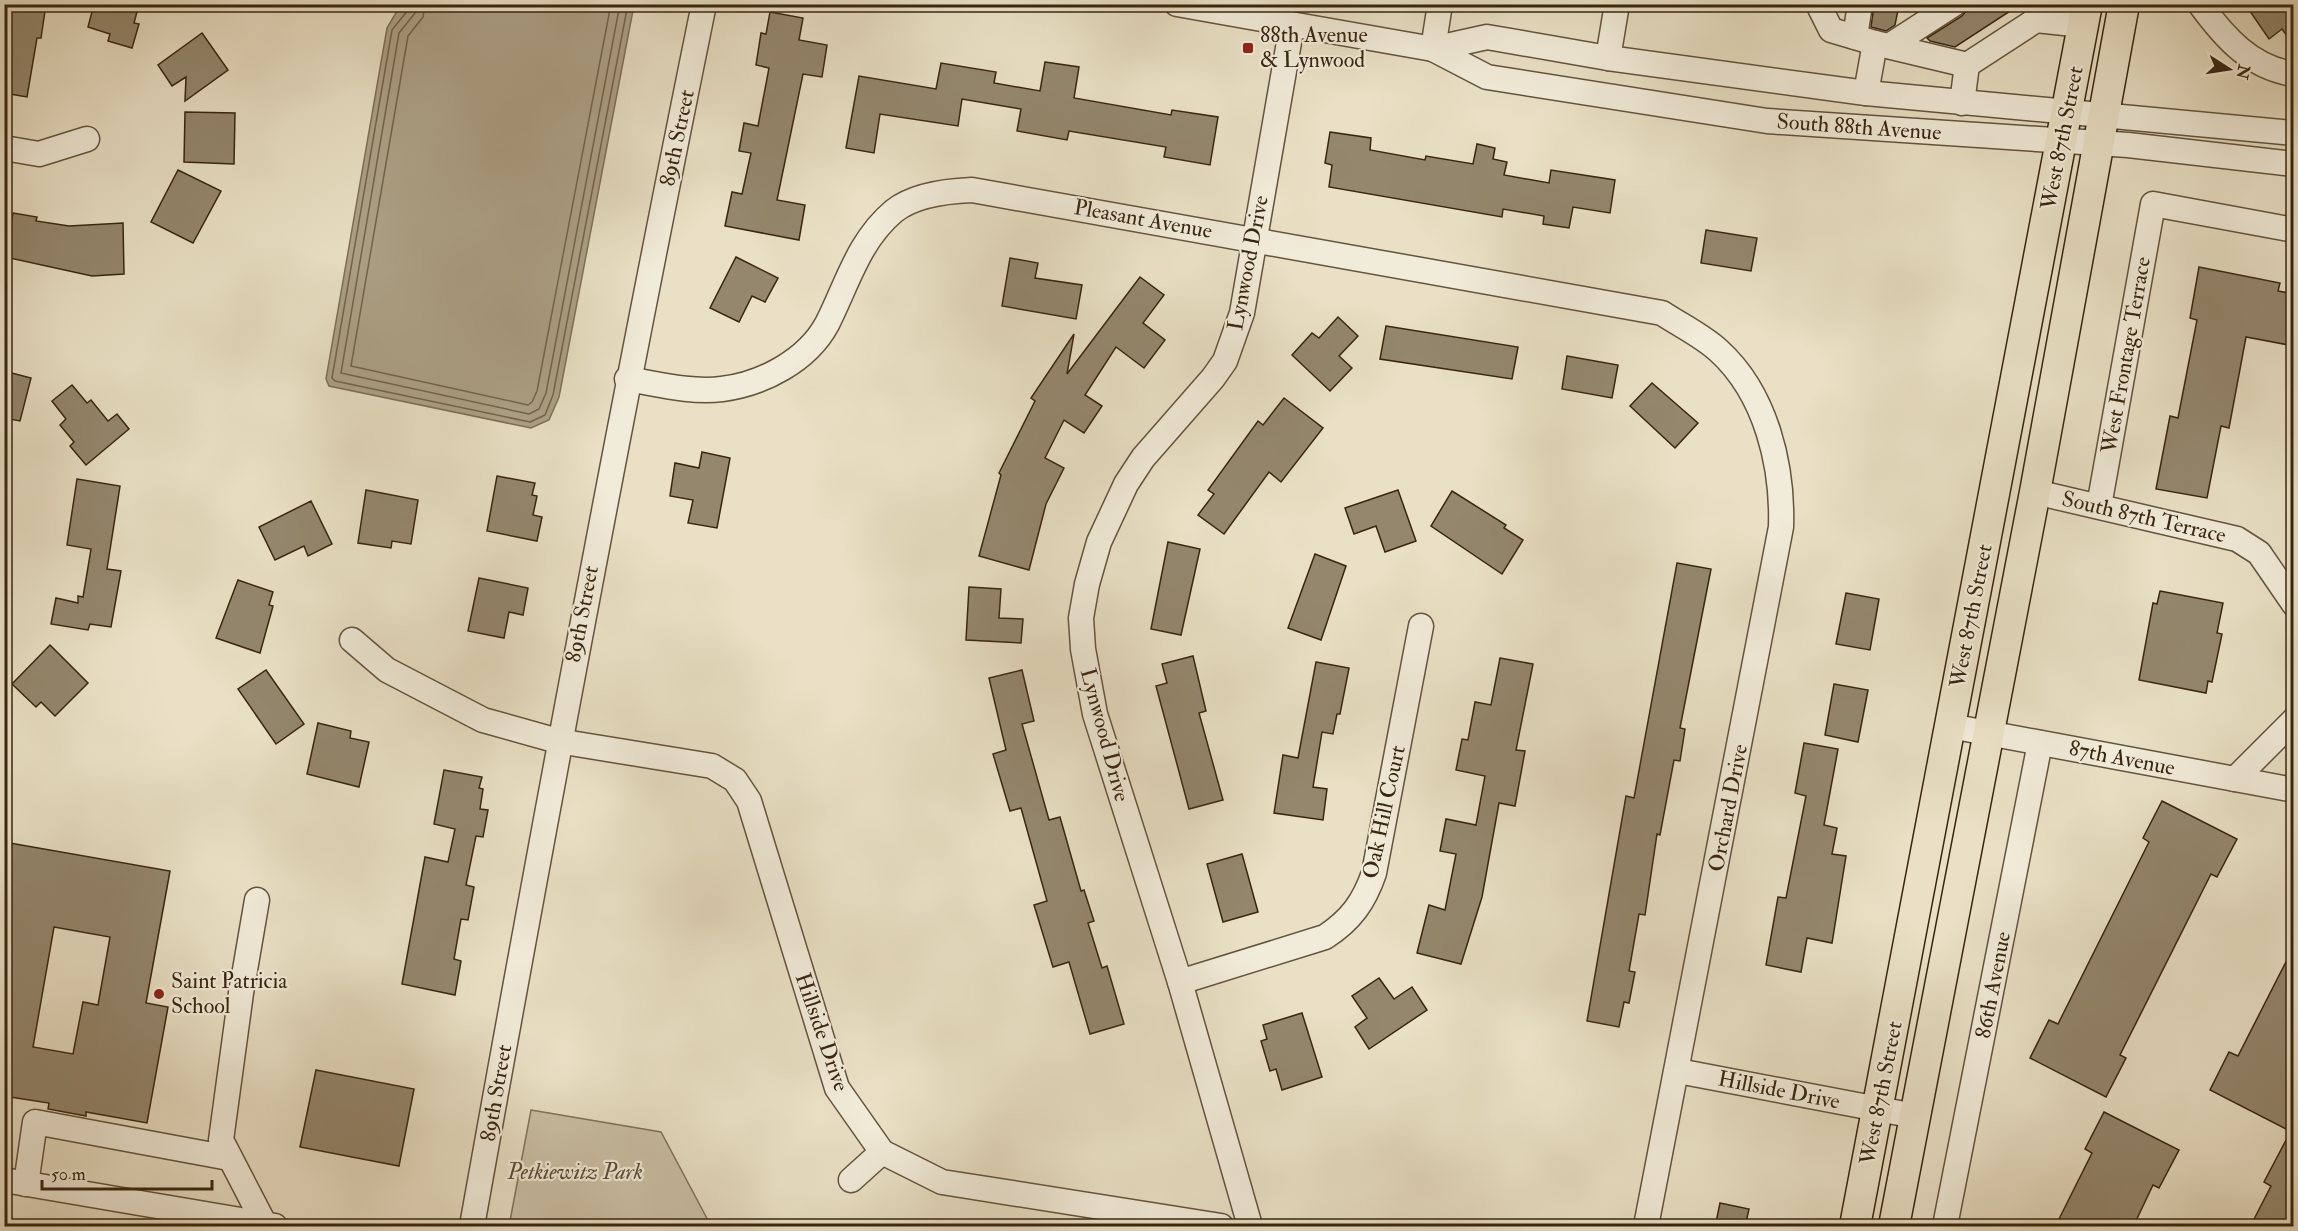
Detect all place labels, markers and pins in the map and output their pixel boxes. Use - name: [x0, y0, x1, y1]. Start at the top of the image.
- place label: 88th Avenue & Lynwood: [1260, 21, 1368, 74]
- marker: 88th Avenue & Lynwood: [1241, 41, 1255, 55]
- place label: Saint Patricia School: [171, 967, 288, 1020]
- marker: Saint Patricia School: [152, 987, 166, 1001]

